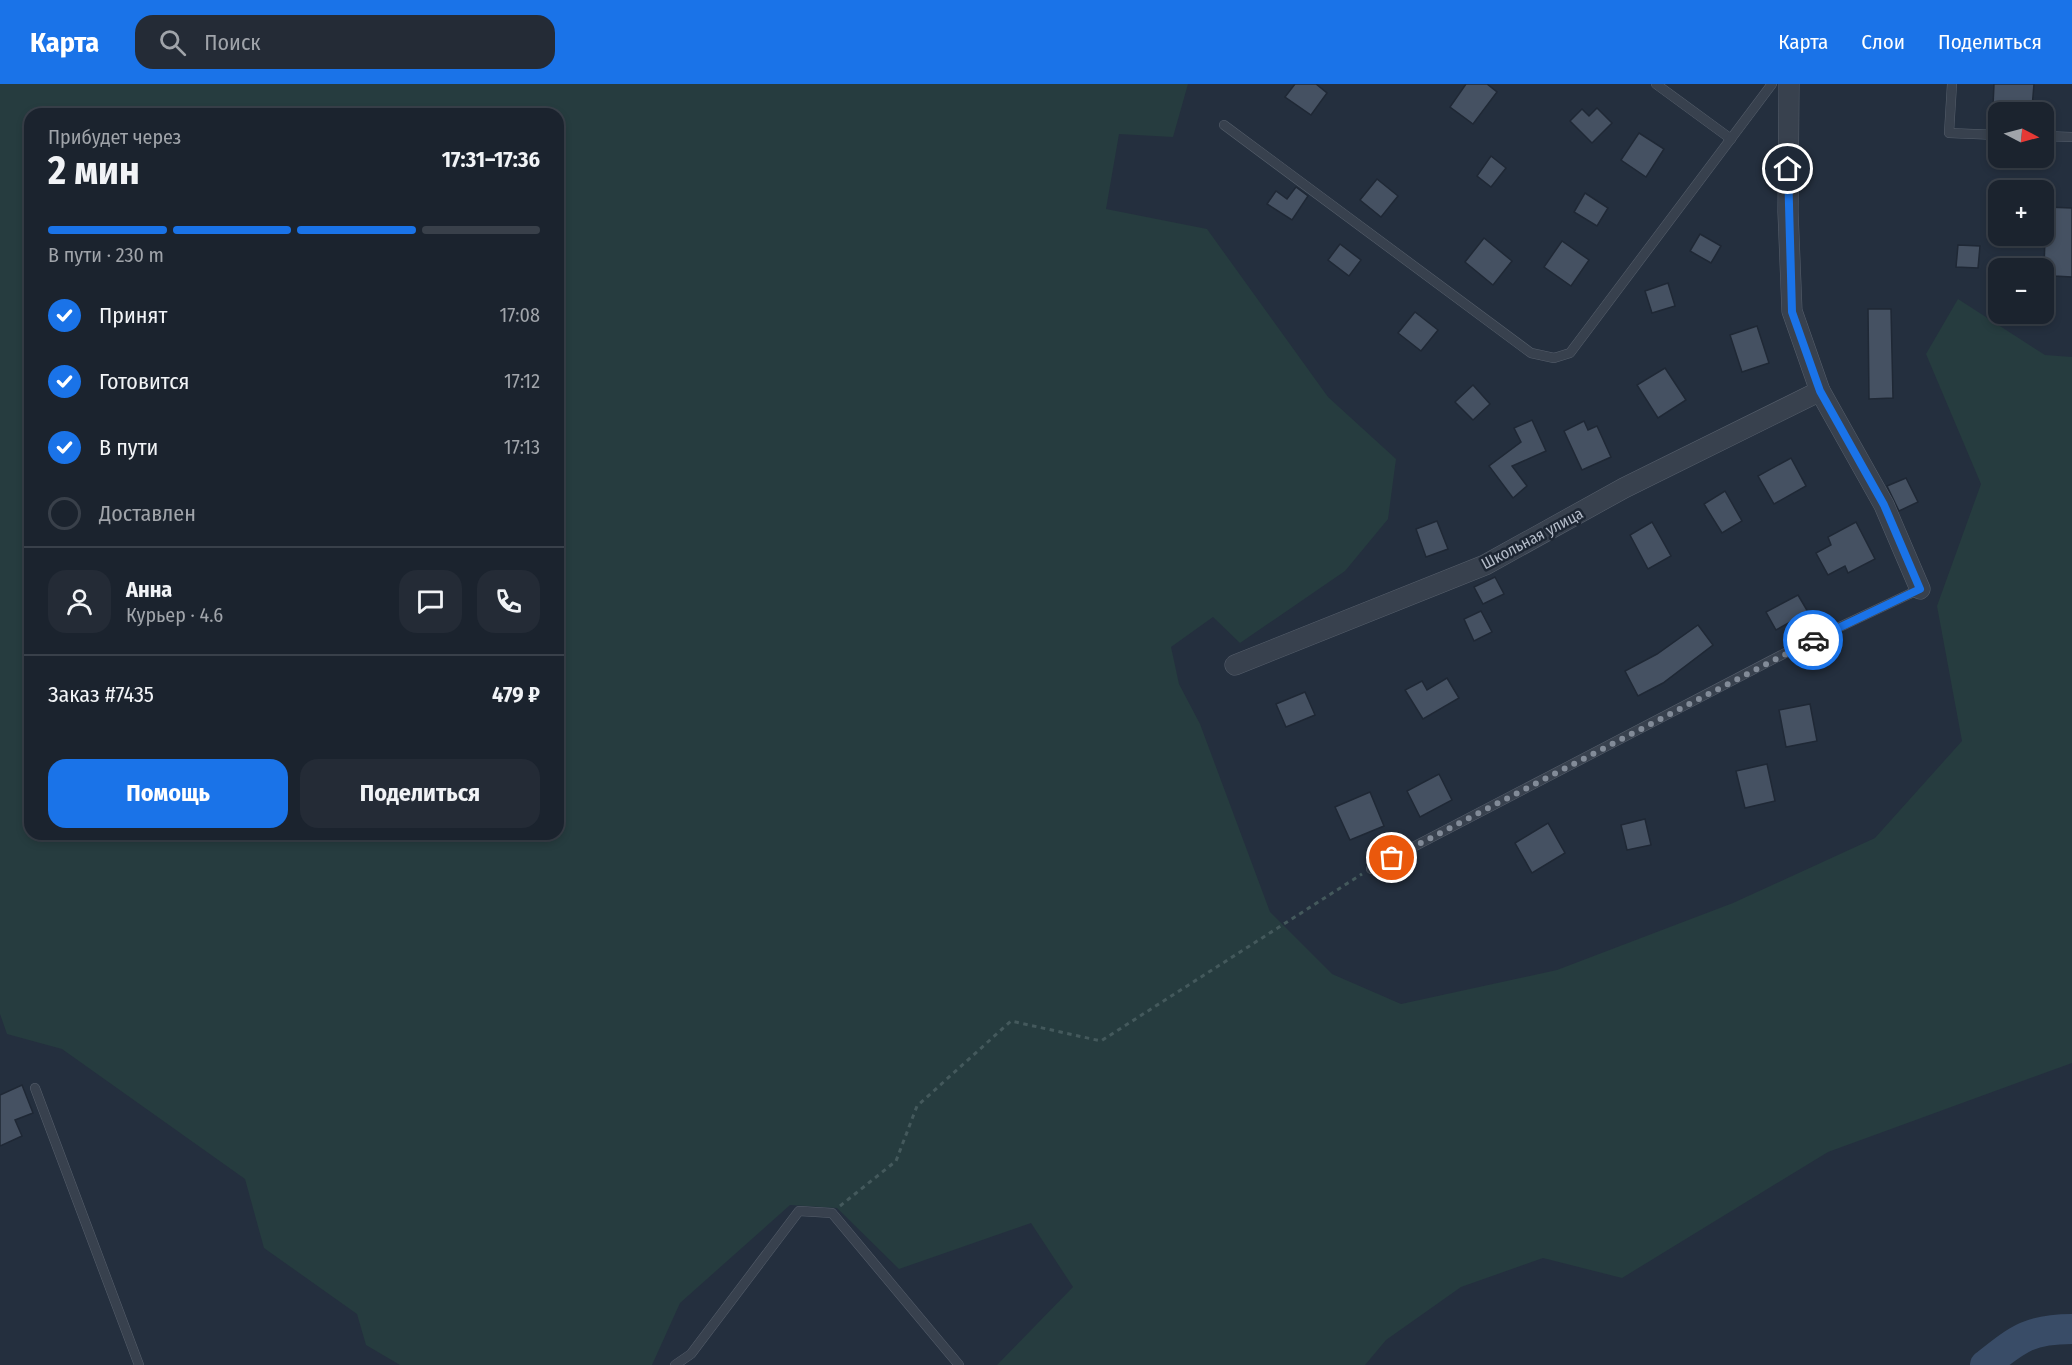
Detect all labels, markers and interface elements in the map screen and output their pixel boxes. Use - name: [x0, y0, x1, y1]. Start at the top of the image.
- search box: [135, 15, 555, 69]
- text: Карта: [30, 26, 99, 59]
- icon: search: [156, 26, 189, 59]
- text: Поиск: [204, 29, 261, 56]
- text: Карта: [1778, 29, 1828, 55]
- text: Слои: [1861, 29, 1905, 55]
- text: Поделиться: [1938, 29, 2042, 55]
- north arrow: [1988, 102, 2054, 168]
- map controls: [1988, 102, 2054, 324]
- text: Прибудет через: [48, 125, 181, 149]
- pin: [1762, 143, 1813, 194]
- text: 17:31–17:36: [442, 146, 540, 173]
- text: 2 мин: [48, 148, 140, 194]
- icon: home: [1771, 152, 1804, 185]
- button: +: [1988, 180, 2054, 246]
- text: В пути · 230 m: [48, 243, 164, 267]
- button: −: [1988, 258, 2054, 324]
- icon: check: [48, 299, 81, 332]
- text: Принят: [99, 302, 167, 329]
- text: 17:08: [499, 303, 540, 327]
- icon: check: [48, 365, 81, 398]
- text: Готовится: [99, 368, 190, 395]
- text: 17:12: [504, 369, 540, 393]
- icon: check: [48, 431, 81, 464]
- text: В пути: [99, 434, 158, 461]
- text: 17:13: [504, 435, 540, 459]
- text: Доставлен: [99, 500, 196, 527]
- street label: Школьная улица: [1478, 504, 1587, 573]
- button: person: [48, 570, 111, 633]
- button: chat: [399, 570, 462, 633]
- button: phone: [477, 570, 540, 633]
- text: Анна: [126, 576, 172, 603]
- text: Курьер · 4.6: [126, 603, 223, 627]
- courier: [1783, 610, 1843, 670]
- icon: car: [1797, 624, 1830, 657]
- text: Заказ #7435: [48, 681, 154, 708]
- text: 479 ₽: [492, 681, 540, 708]
- button: Помощь: [48, 759, 288, 828]
- button: Поделиться: [300, 759, 540, 828]
- pin: [1366, 832, 1417, 883]
- icon: bag: [1375, 841, 1408, 874]

